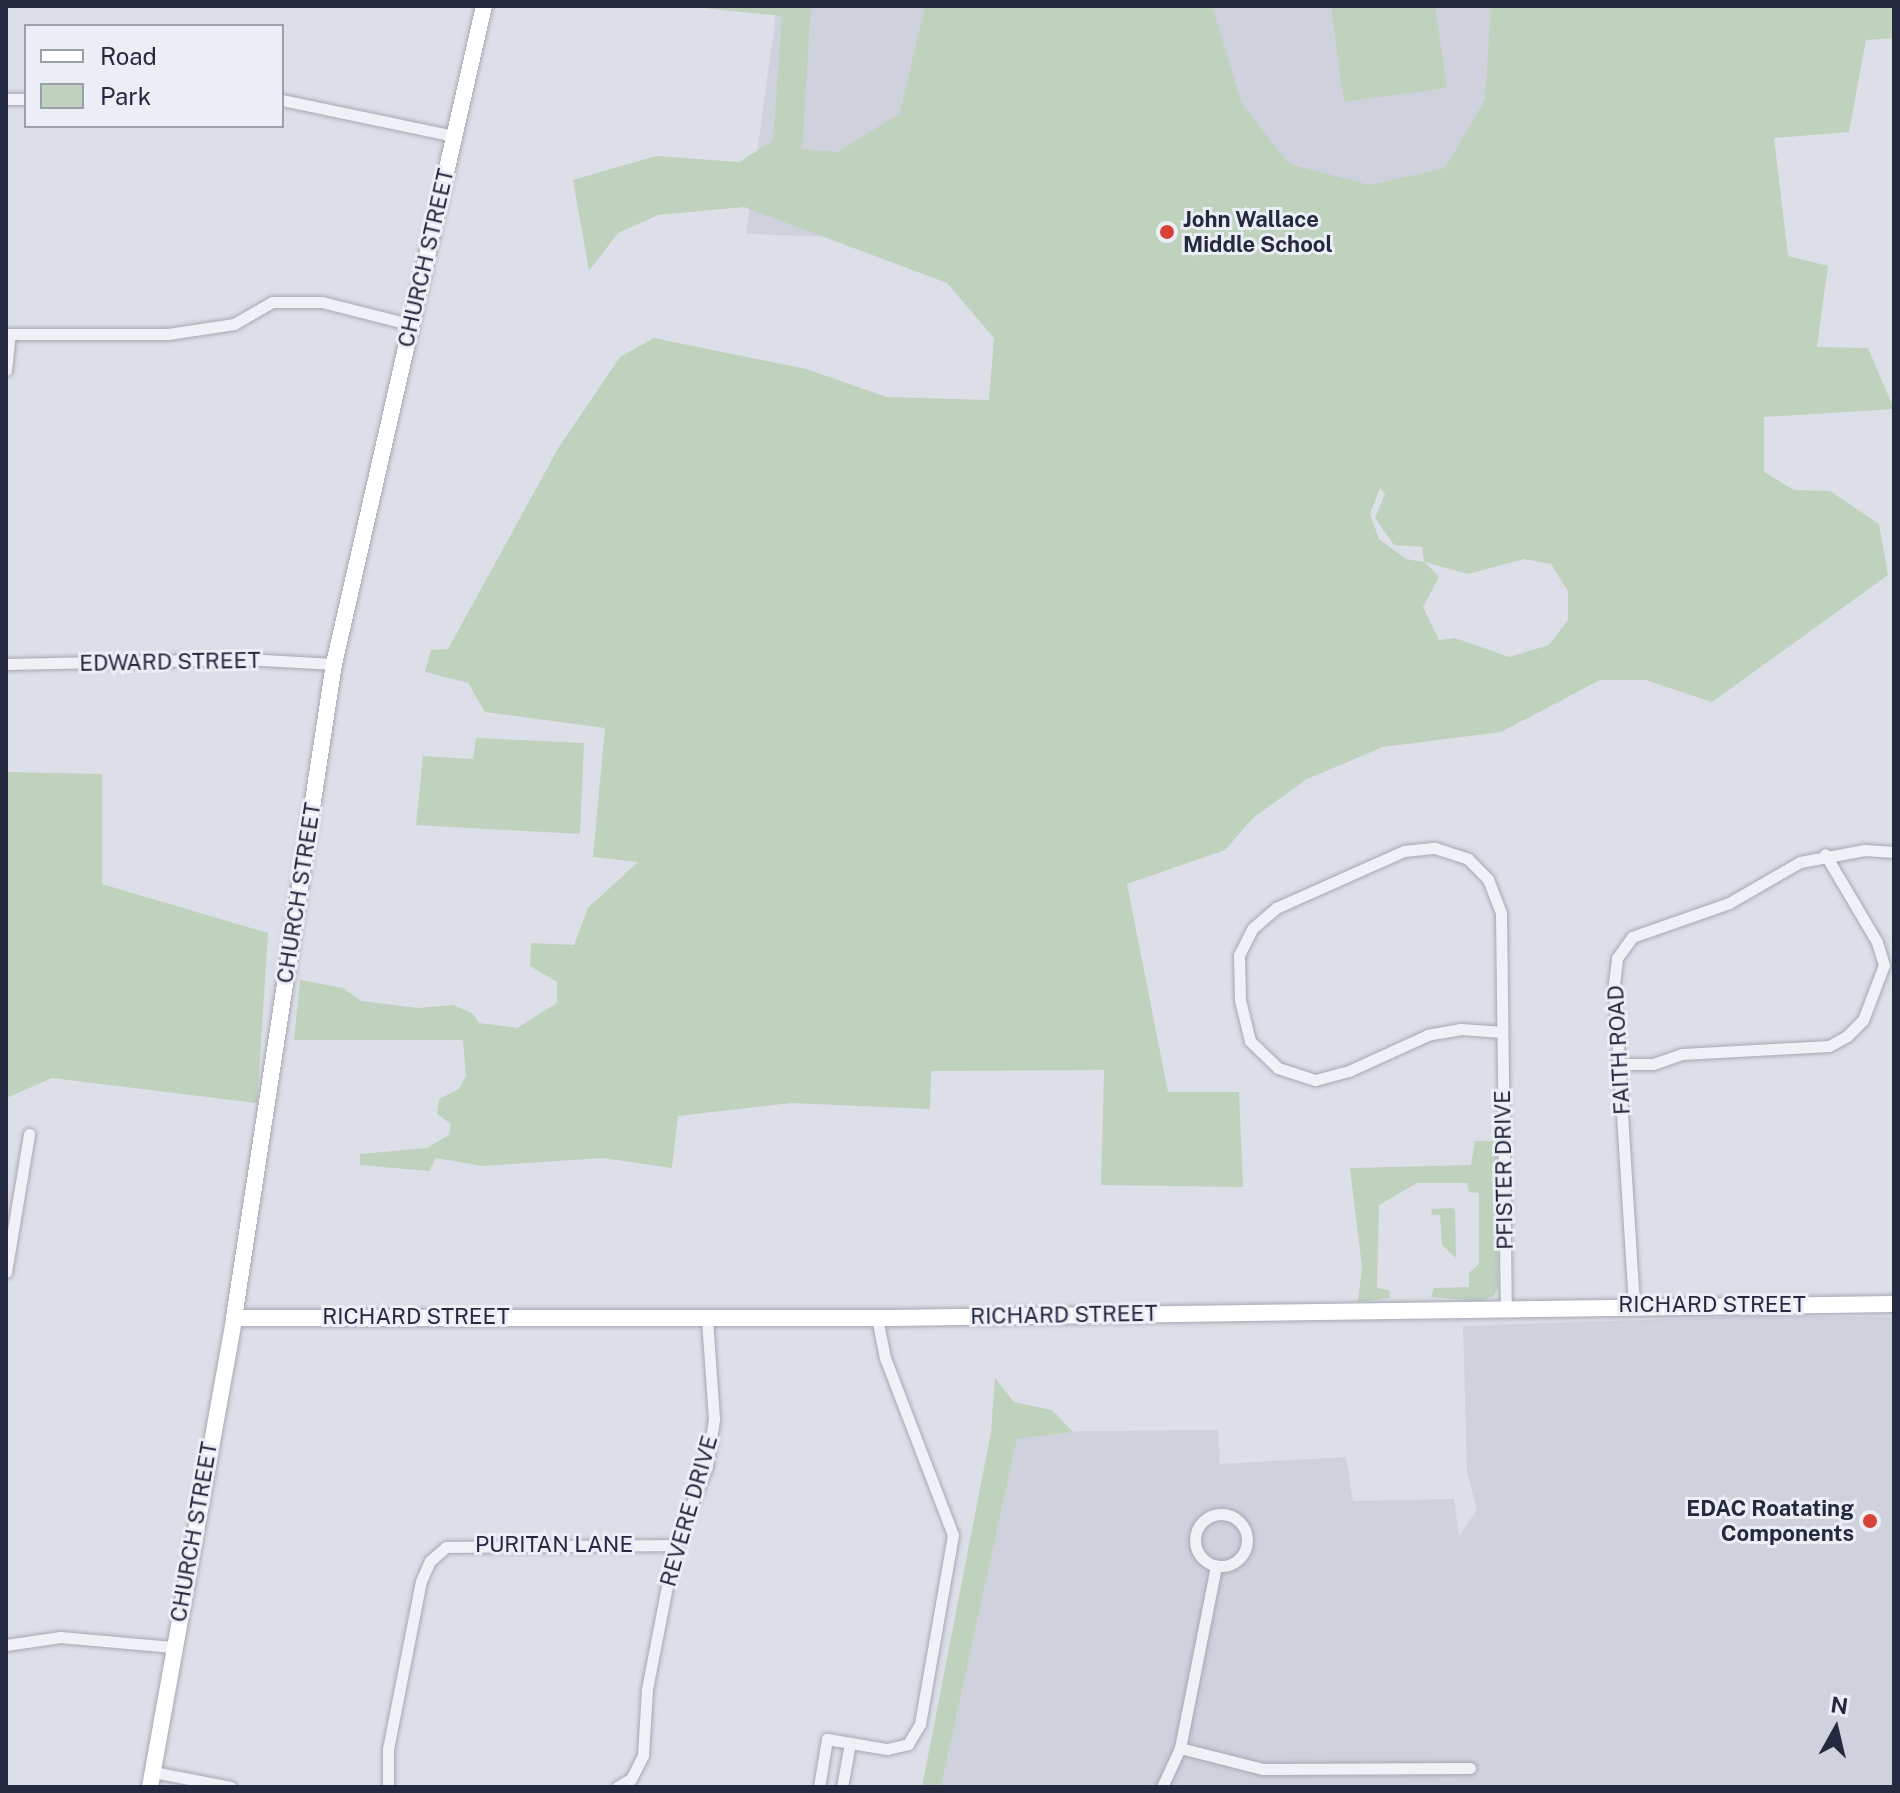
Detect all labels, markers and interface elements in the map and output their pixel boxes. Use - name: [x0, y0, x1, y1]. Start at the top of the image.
- legend: [24, 24, 284, 128]
- text: Road: [100, 42, 157, 70]
- text: Park: [100, 82, 151, 110]
- street label: CHURCH STREET: [393, 166, 459, 350]
- place label: John Wallace Middle School: [1183, 206, 1333, 258]
- marker: John Wallace Middle School: [1158, 223, 1176, 241]
- street label: EDWARD STREET: [79, 647, 261, 677]
- street label: CHURCH STREET: [272, 801, 326, 985]
- street label: FAITH ROAD: [1602, 985, 1636, 1115]
- street label: PFISTER DRIVE: [1489, 1090, 1519, 1250]
- street label: RICHARD STREET: [1618, 1292, 1806, 1318]
- street label: RICHARD STREET: [970, 1300, 1158, 1330]
- street label: RICHARD STREET: [322, 1304, 510, 1330]
- street label: REVERE DRIVE: [655, 1432, 723, 1590]
- street label: CHURCH STREET: [165, 1440, 223, 1624]
- place label: EDAC Roatating Components: [1686, 1495, 1854, 1546]
- marker: EDAC Roatating Components: [1861, 1512, 1879, 1530]
- street label: PURITAN LANE: [475, 1532, 633, 1558]
- north arrow: [1796, 1689, 1876, 1769]
- text: N: [1829, 1691, 1850, 1719]

